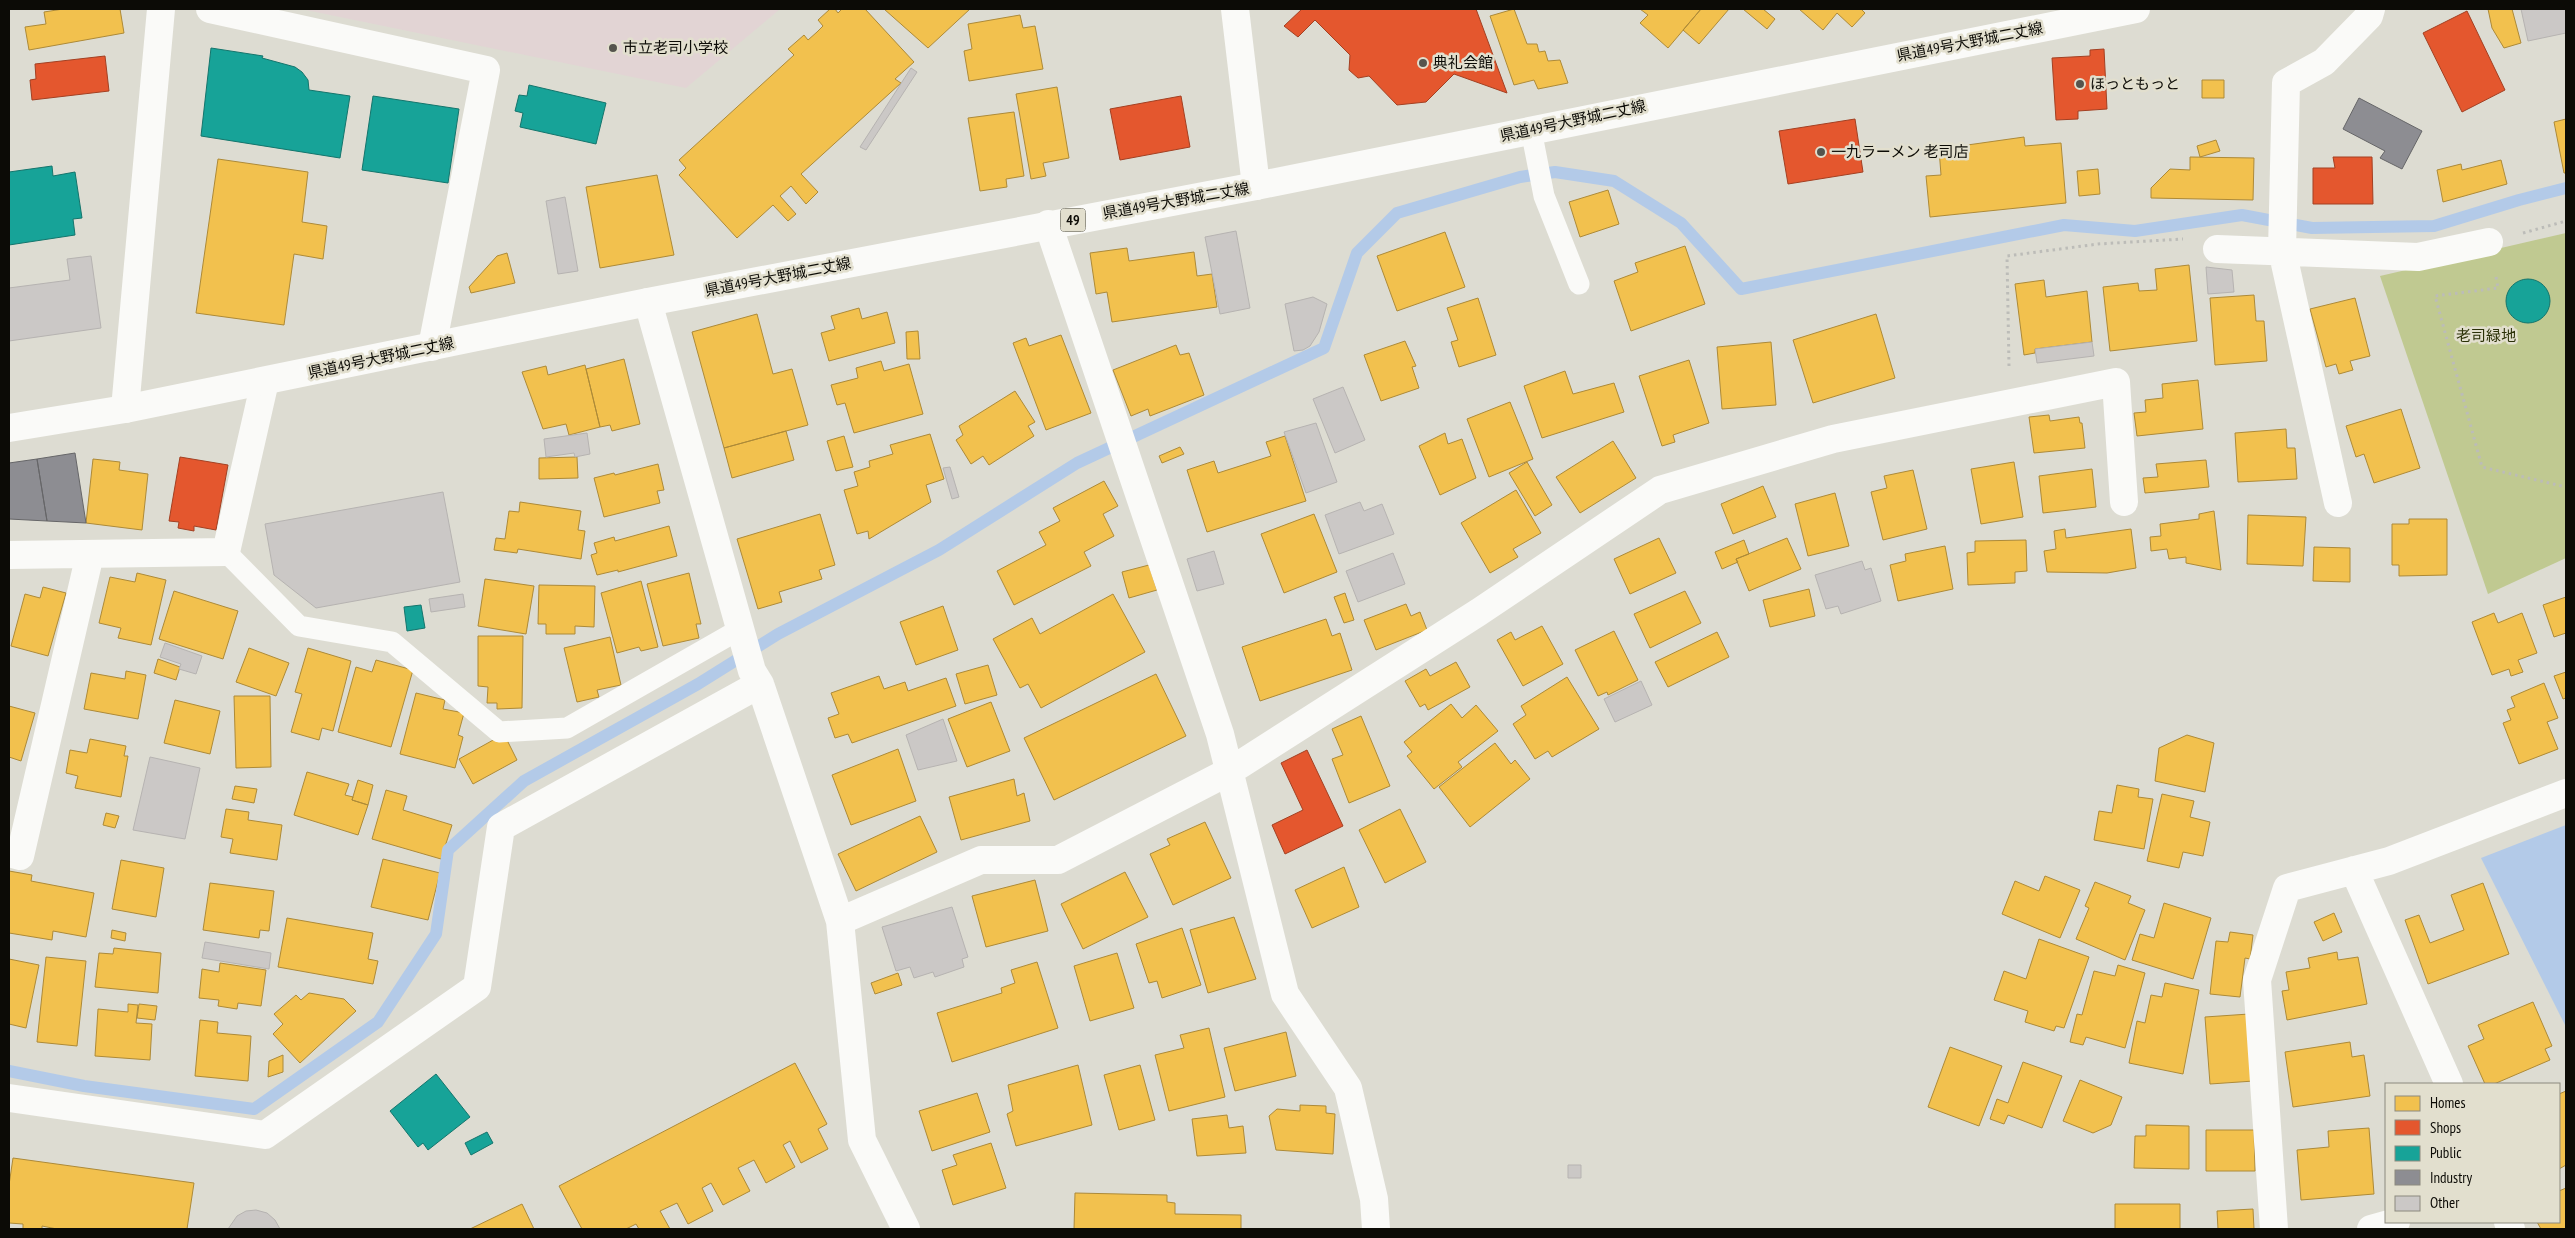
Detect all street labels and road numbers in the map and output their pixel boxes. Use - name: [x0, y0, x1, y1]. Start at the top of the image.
- street label: 県道49号大野城二丈線: [1895, 18, 2045, 65]
- street label: 県道49号大野城二丈線: [1498, 96, 1648, 145]
- street label: 県道49号大野城二丈線: [1101, 178, 1251, 223]
- road number: 49: [1060, 208, 1086, 232]
- street label: 県道49号大野城二丈線: [703, 253, 853, 300]
- street label: 県道49号大野城二丈線: [306, 333, 456, 382]

